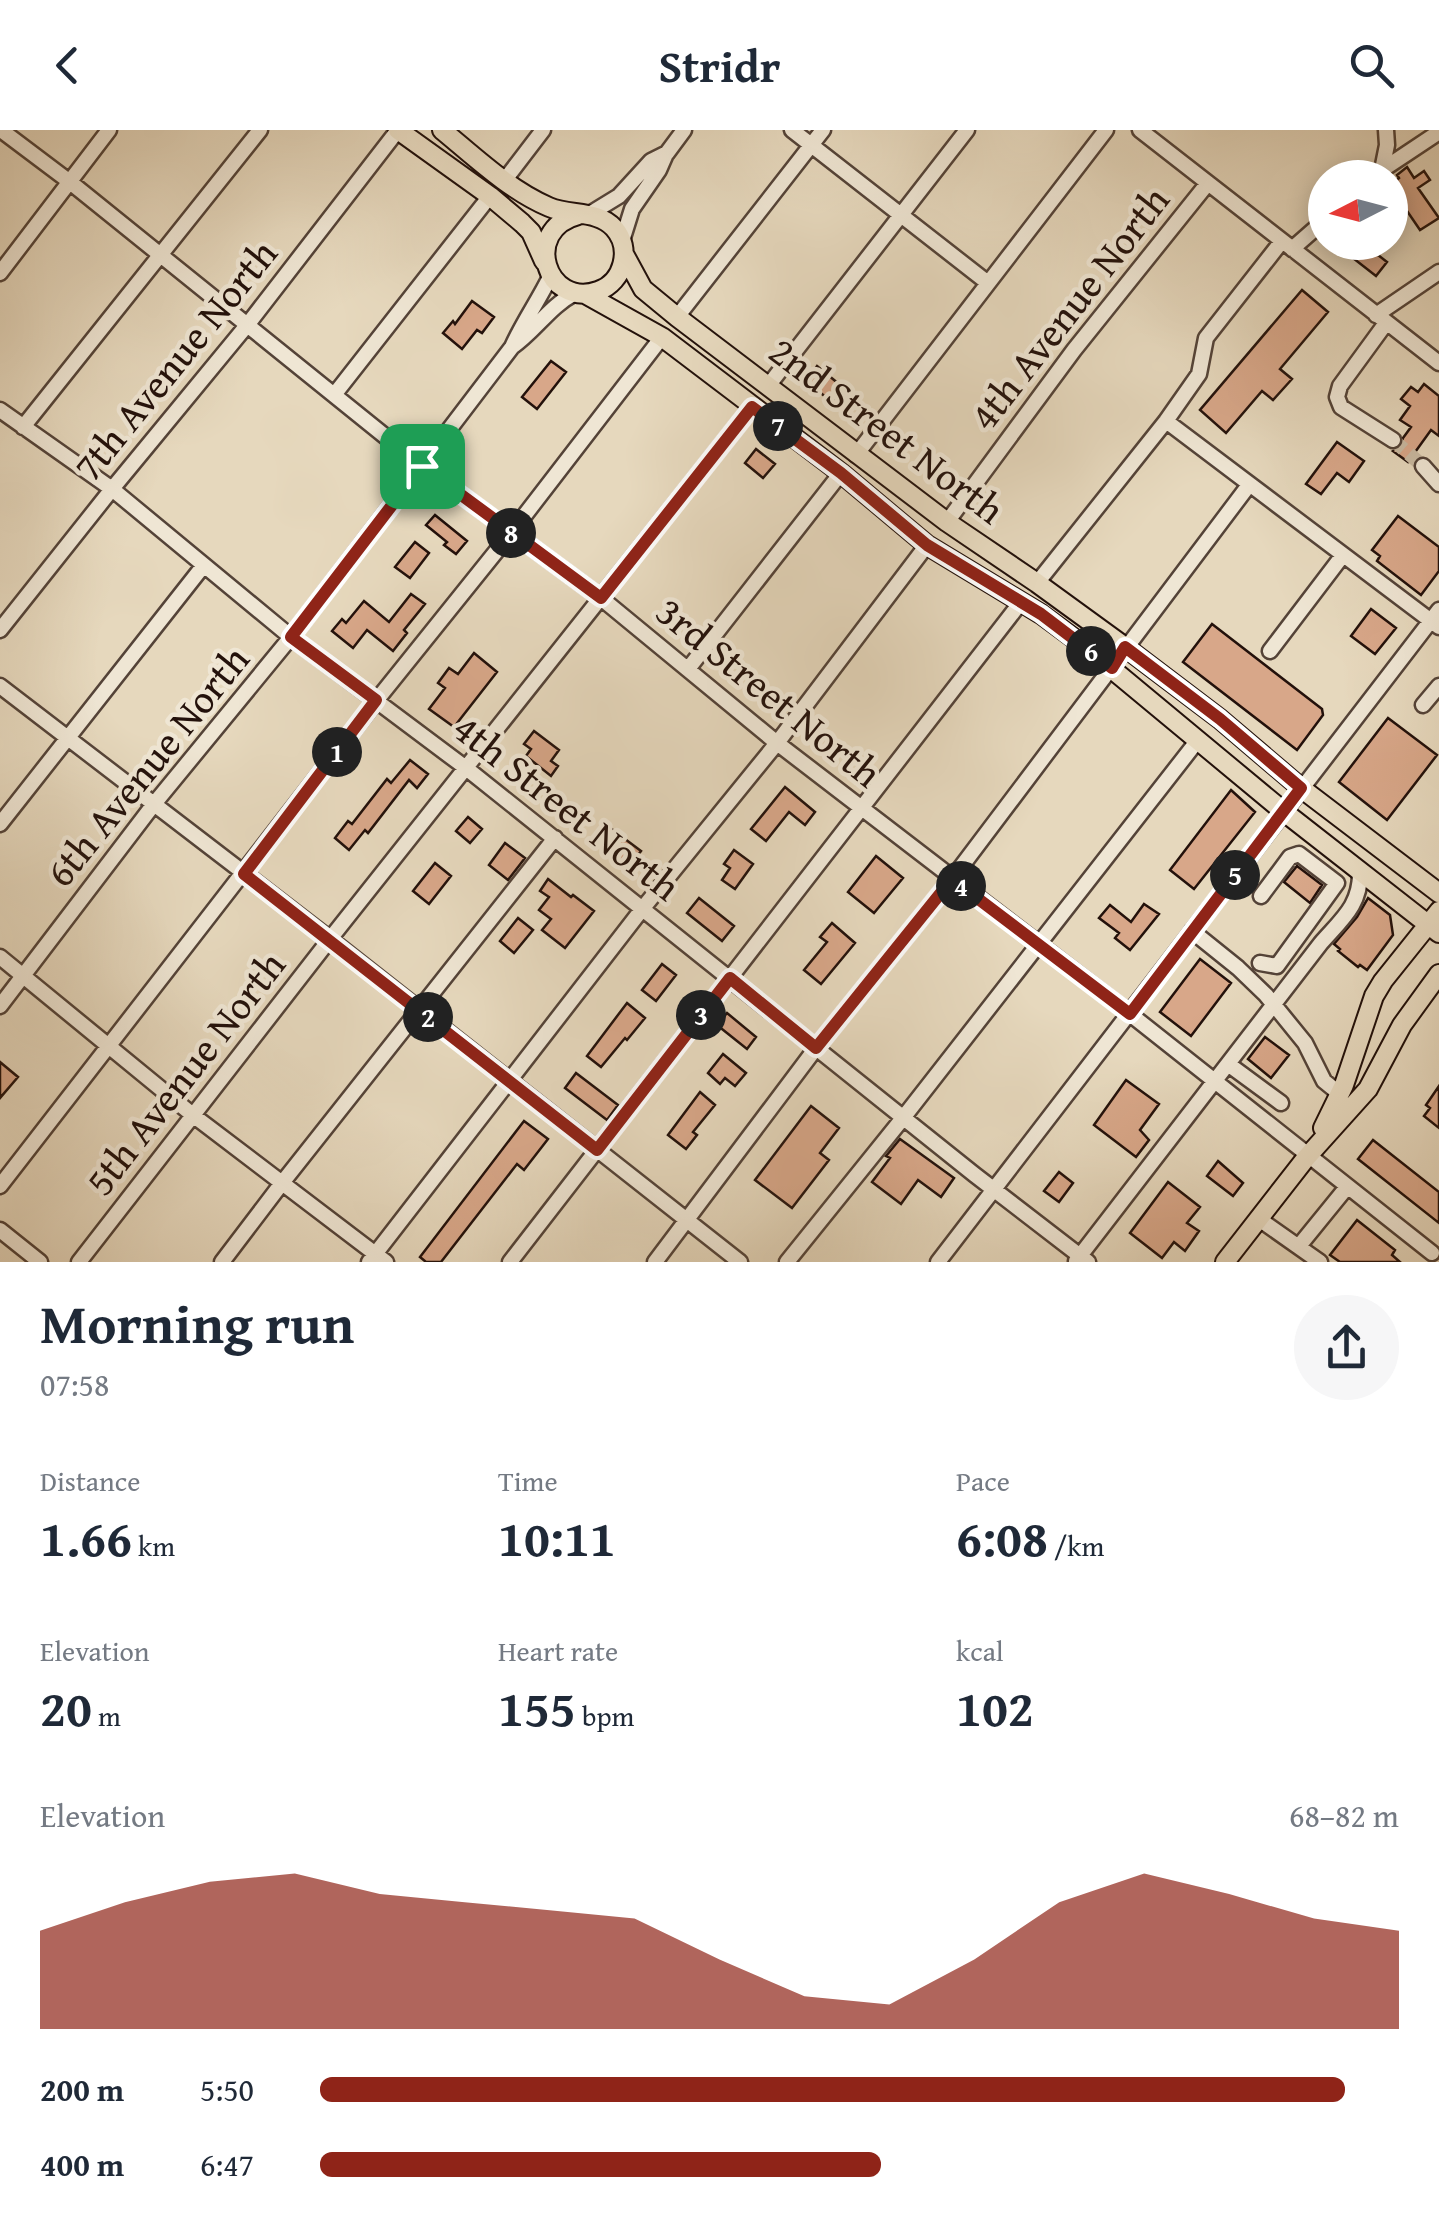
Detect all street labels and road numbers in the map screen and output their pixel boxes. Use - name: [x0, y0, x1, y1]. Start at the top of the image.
- street label: 4th Avenue North: [954, 173, 1183, 442]
- street label: 7th Avenue North: [59, 226, 291, 493]
- street label: 2nd Street North: [757, 321, 1017, 538]
- street label: 3rd Street North: [644, 582, 895, 801]
- street label: 6th Avenue North: [31, 632, 263, 899]
- street label: 4th Street North: [441, 699, 694, 914]
- street label: 5th Avenue North: [70, 938, 299, 1207]

